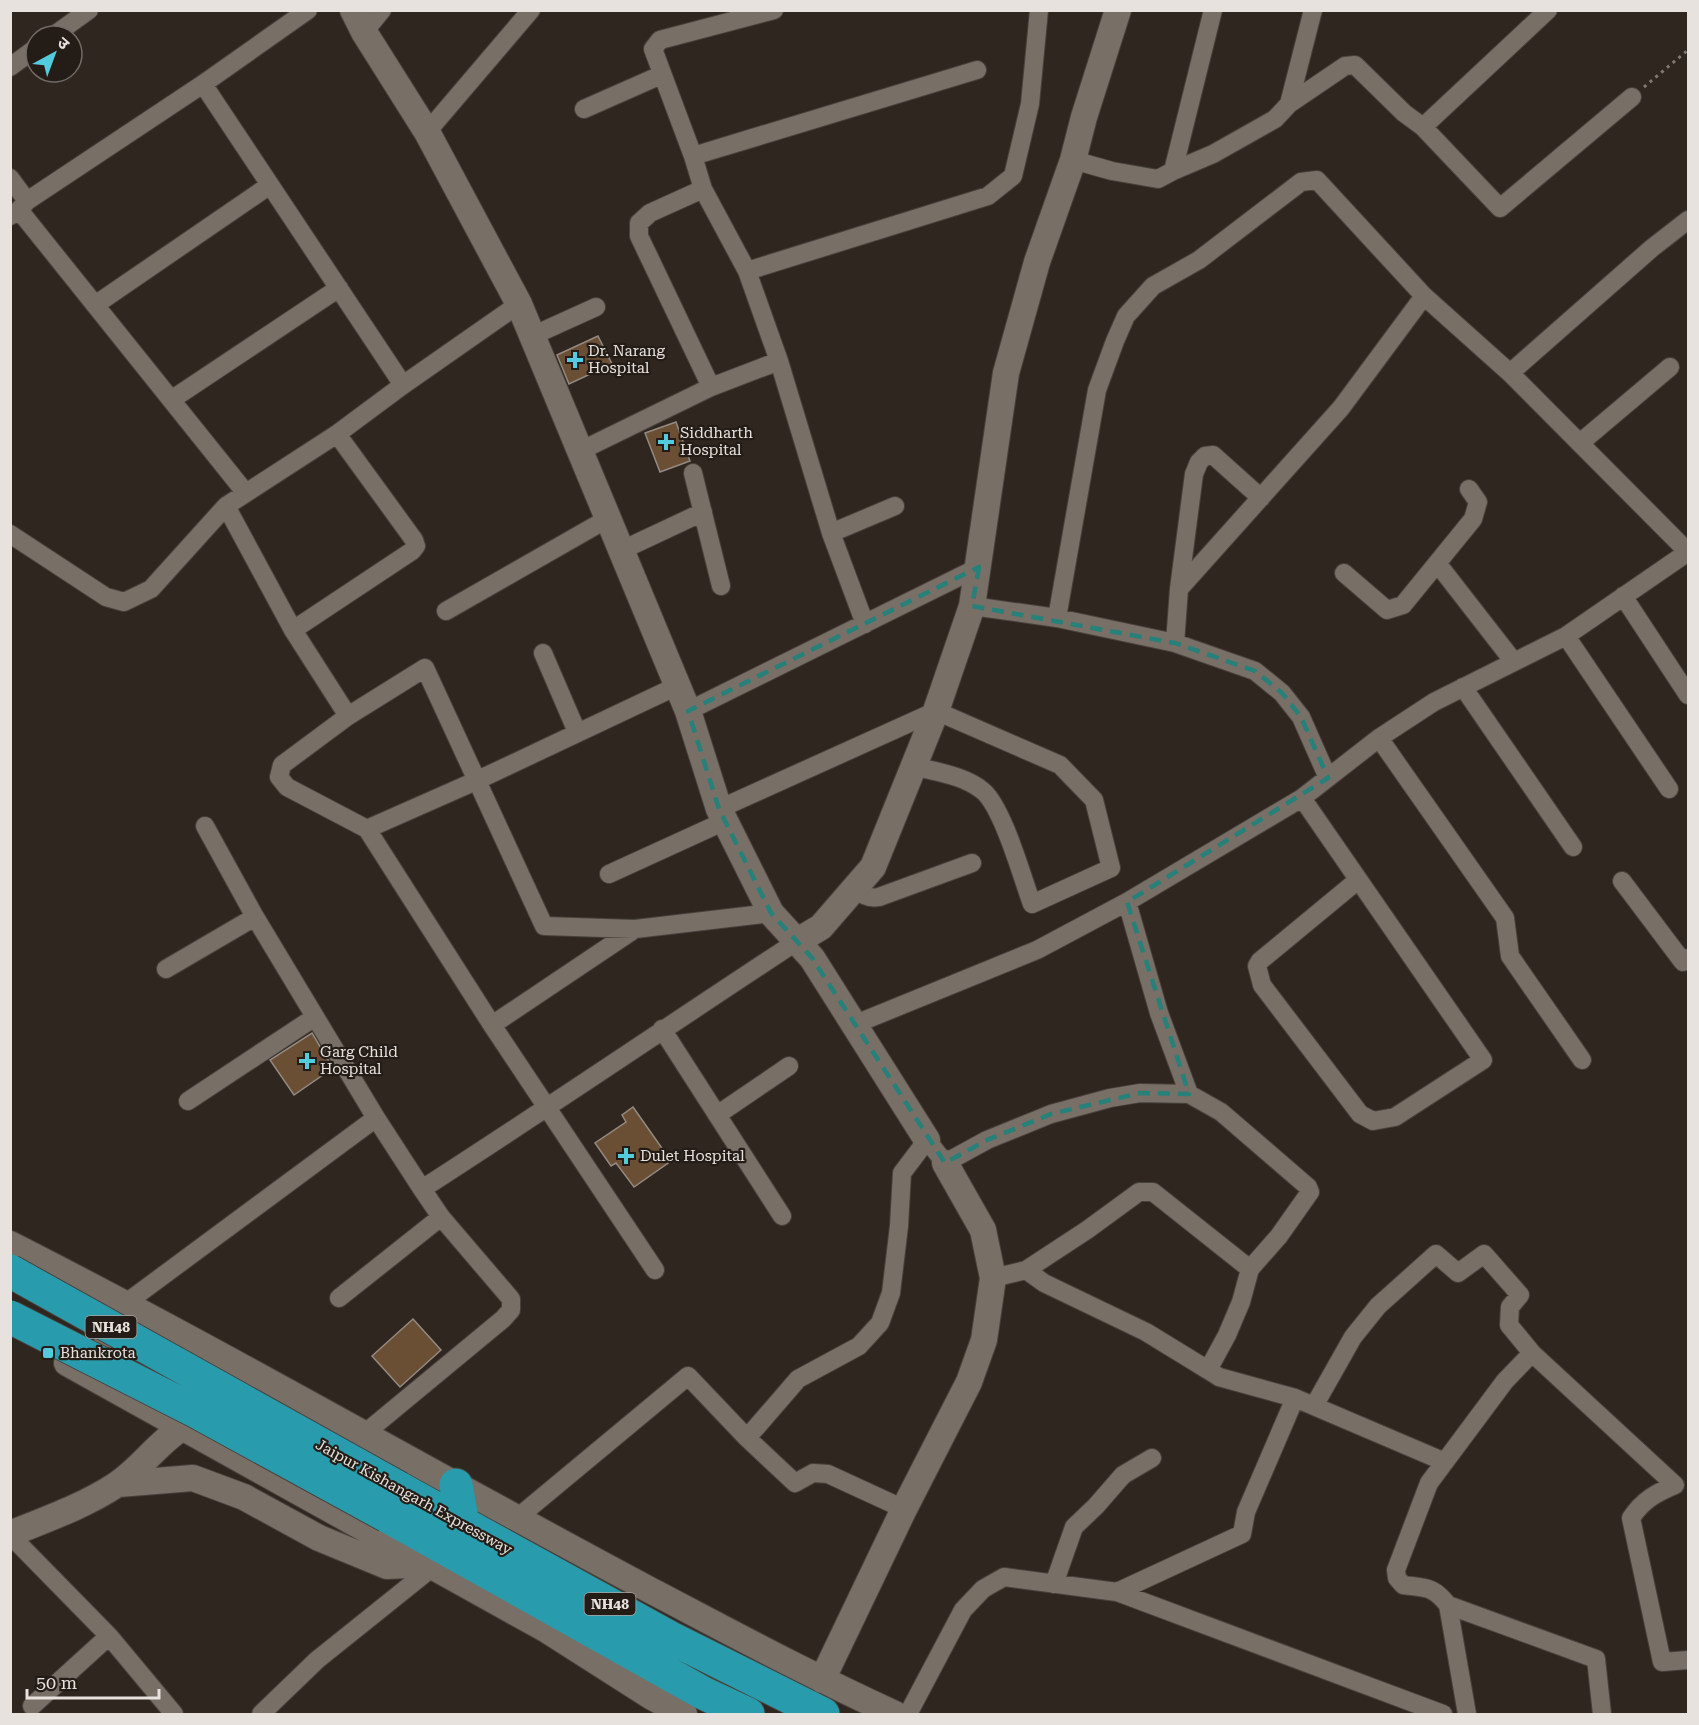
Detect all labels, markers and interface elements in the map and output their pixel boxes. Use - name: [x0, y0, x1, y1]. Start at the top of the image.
- north arrow: [24, 24, 84, 84]
- text: उ: [54, 33, 74, 54]
- place label: Dr. Narang Hospital: [588, 342, 666, 377]
- marker: Dr. Narang Hospital: [566, 351, 584, 369]
- place label: Siddharth Hospital: [680, 424, 753, 459]
- marker: Siddharth Hospital: [657, 433, 675, 451]
- place label: Garg Child Hospital: [320, 1043, 398, 1078]
- marker: Garg Child Hospital: [298, 1052, 316, 1070]
- marker: Dulet Hospital: [617, 1147, 635, 1165]
- place label: Dulet Hospital: [640, 1147, 745, 1165]
- road number: NH48: [86, 1316, 136, 1338]
- place label: Bhankrota: [60, 1344, 136, 1362]
- marker: Bhankrota: [41, 1346, 55, 1360]
- street label: Jaipur Kishangarh Expressway: [313, 1435, 515, 1559]
- road number: NH48: [584, 1593, 636, 1615]
- scale bar: [27, 1662, 159, 1700]
- text: 50 m: [36, 1672, 77, 1693]

